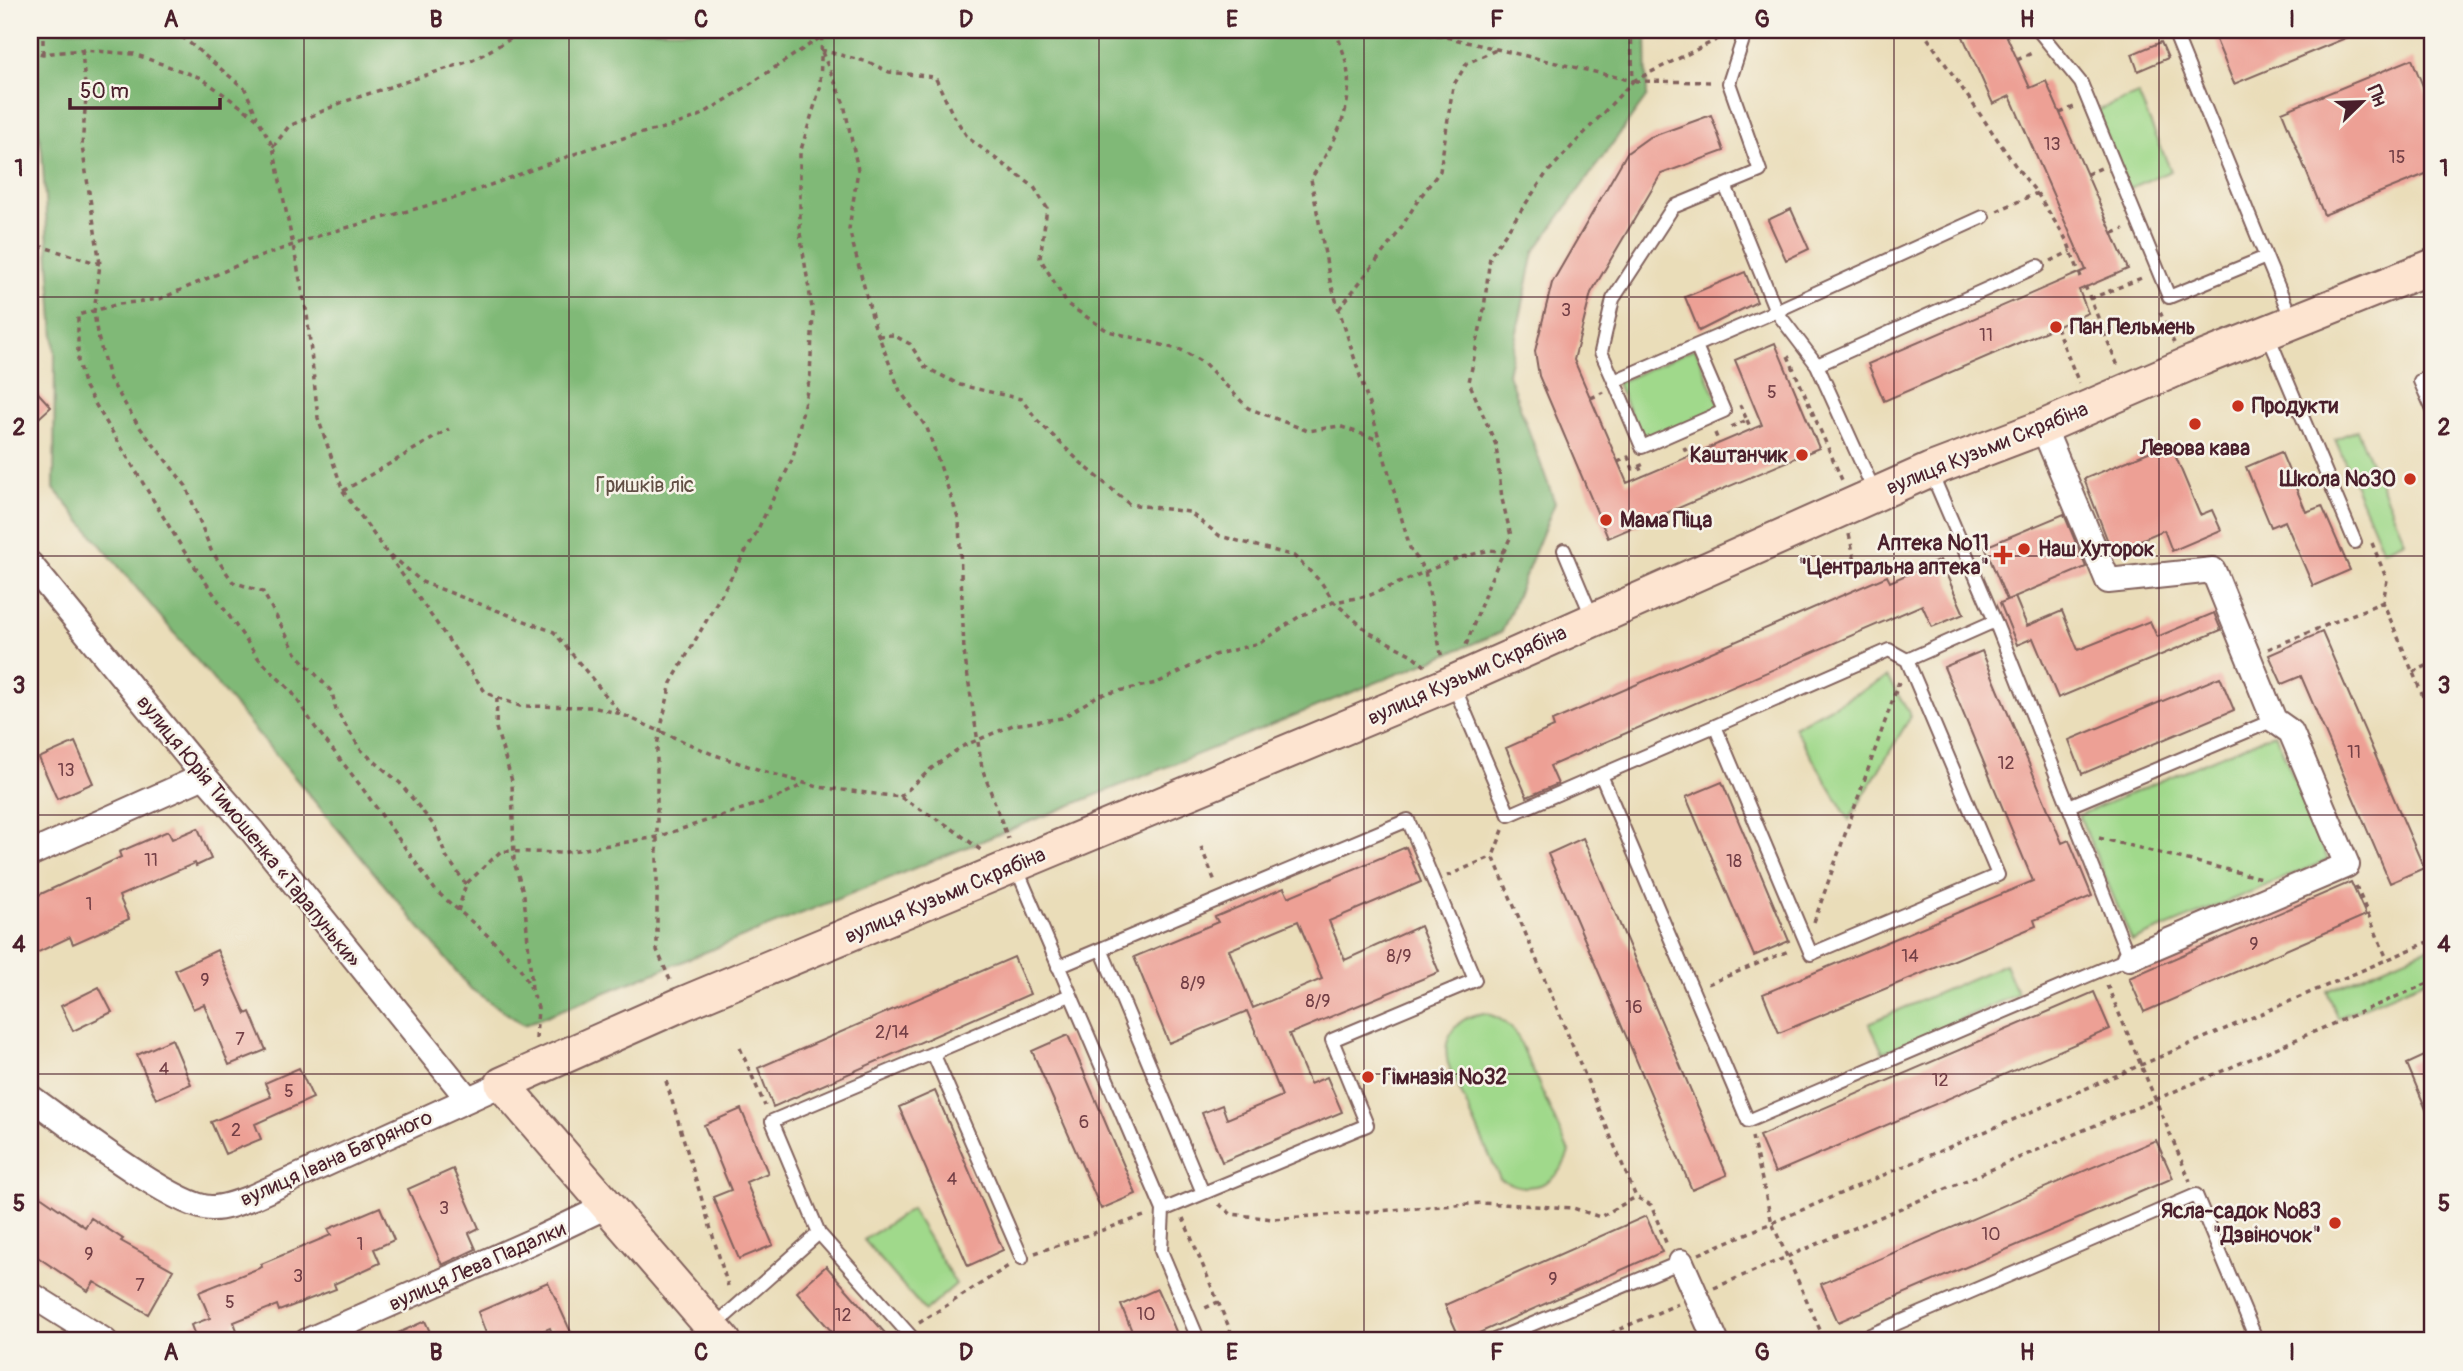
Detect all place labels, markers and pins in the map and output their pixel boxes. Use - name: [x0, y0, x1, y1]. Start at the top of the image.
- place label: Пан Пельмень: [2070, 314, 2195, 341]
- marker: Пан Пельмень: [2048, 319, 2064, 335]
- place label: Продукти: [2252, 393, 2339, 420]
- marker: Продукти: [2230, 398, 2246, 414]
- marker: Левова кава: [2187, 416, 2203, 432]
- place label: Левова кава: [2139, 435, 2250, 462]
- place label: Каштанчик: [1690, 442, 1788, 469]
- marker: Каштанчик: [1794, 447, 1810, 463]
- place label: Школа №30: [2279, 466, 2396, 493]
- marker: Школа №30: [2402, 471, 2418, 487]
- place label: Мама Піца: [1620, 507, 1713, 534]
- marker: Мама Піца: [1598, 512, 1614, 528]
- place label: Аптека №11 "Центральна аптека": [1799, 530, 1989, 581]
- place label: Наш Хуторок: [2038, 536, 2155, 563]
- marker: Наш Хуторок: [2016, 541, 2032, 557]
- marker: Аптека №11 "Центральна аптека": [1995, 547, 2011, 563]
- place label: Гімназія №32: [1382, 1064, 1507, 1091]
- marker: Гімназія №32: [1360, 1069, 1376, 1085]
- place label: Ясла-садок №83 "Дзвіночок": [2161, 1198, 2321, 1249]
- marker: Ясла-садок №83 "Дзвіночок": [2327, 1215, 2343, 1231]

